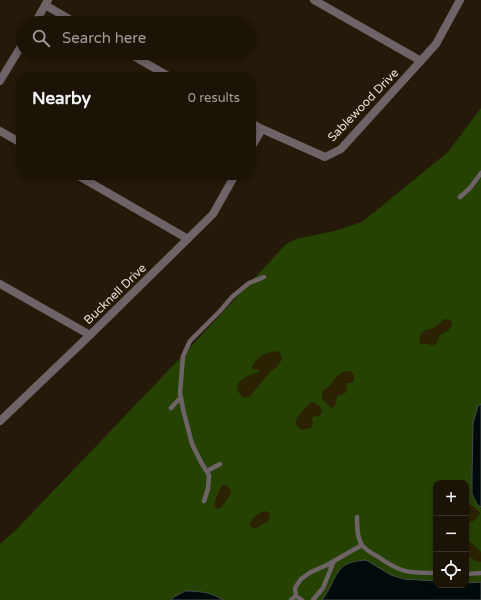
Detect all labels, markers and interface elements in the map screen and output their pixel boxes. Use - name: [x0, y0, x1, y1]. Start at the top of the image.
- search box: [16, 16, 256, 60]
- icon: search: [30, 27, 52, 49]
- text: Search here: [62, 29, 146, 47]
- street label: Sablewood Drive: [325, 66, 401, 144]
- text: Nearby: [32, 88, 91, 109]
- text: 0 results: [188, 90, 240, 106]
- street label: Bucknell Drive: [81, 261, 149, 327]
- map controls: [433, 480, 469, 588]
- button: +: [433, 480, 469, 516]
- button: −: [433, 516, 469, 552]
- button: locate: [433, 552, 469, 588]

